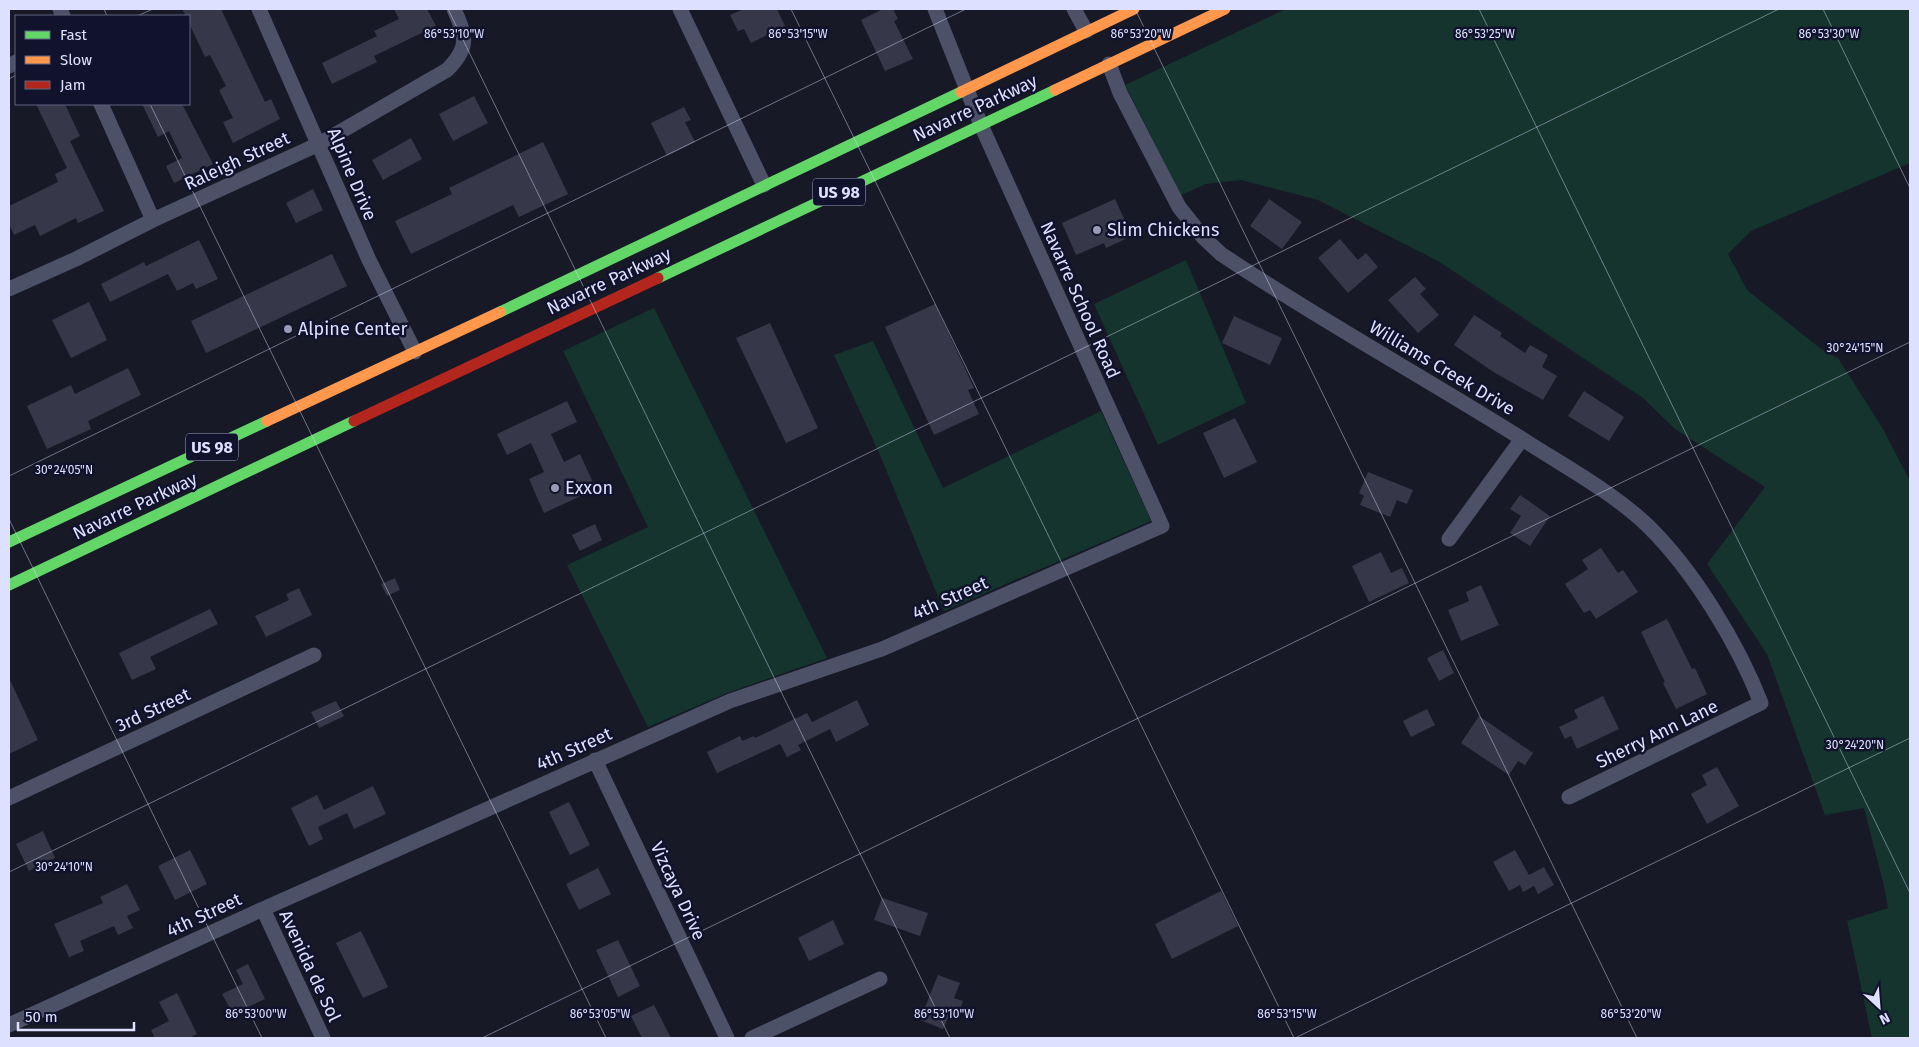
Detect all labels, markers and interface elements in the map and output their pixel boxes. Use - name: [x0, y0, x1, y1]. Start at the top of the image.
- legend: [15, 15, 190, 105]
- text: Fast: [60, 26, 87, 44]
- text: 86°53'10"W: [424, 27, 484, 41]
- text: 86°53'15"W: [768, 27, 828, 41]
- text: 86°53'20"W: [1111, 27, 1172, 41]
- text: 86°53'25"W: [1455, 27, 1515, 41]
- text: 86°53'30"W: [1799, 27, 1860, 41]
- text: Slow: [60, 51, 92, 69]
- street label: Navarre Parkway: [909, 70, 1041, 146]
- text: Jam: [60, 76, 86, 94]
- street label: Alpine Drive: [323, 124, 381, 224]
- street label: Raleigh Street: [181, 127, 294, 195]
- road number: US 98: [813, 178, 865, 206]
- street label: Navarre School Road: [1035, 218, 1125, 382]
- place label: Slim Chickens: [1107, 219, 1219, 241]
- marker: Slim Chickens: [1091, 224, 1103, 236]
- street label: Navarre Parkway: [543, 243, 675, 319]
- street label: Williams Creek Drive: [1365, 316, 1519, 420]
- place label: Alpine Center: [298, 318, 408, 340]
- marker: Alpine Center: [282, 323, 294, 335]
- text: 30°24'15"N: [1827, 341, 1883, 355]
- road number: US 98: [186, 434, 238, 461]
- text: 30°24'05"N: [35, 463, 93, 477]
- street label: Navarre Parkway: [69, 468, 201, 544]
- place label: Exxon: [565, 477, 613, 499]
- marker: Exxon: [549, 482, 561, 494]
- street label: 4th Street: [909, 571, 992, 624]
- street label: 3rd Street: [112, 683, 194, 737]
- street label: Sherry Ann Lane: [1592, 695, 1722, 773]
- street label: 4th Street: [533, 722, 616, 775]
- text: 30°24'20"N: [1826, 738, 1884, 752]
- street label: Vizcaya Drive: [646, 838, 710, 944]
- text: 30°24'10"N: [35, 860, 93, 874]
- street label: 4th Street: [163, 888, 245, 942]
- street label: Avenida de Sol: [275, 907, 345, 1025]
- north arrow: [1854, 982, 1904, 1032]
- scale bar: [18, 1000, 134, 1032]
- text: 86°53'00"W: [225, 1007, 287, 1021]
- text: 86°53'05"W: [570, 1007, 630, 1021]
- text: 86°53'10"W: [914, 1007, 974, 1021]
- text: 86°53'15"W: [1257, 1007, 1317, 1021]
- text: 86°53'20"W: [1601, 1007, 1662, 1021]
- text: 50 m: [25, 1008, 58, 1026]
- text: N: [1877, 1009, 1892, 1028]

